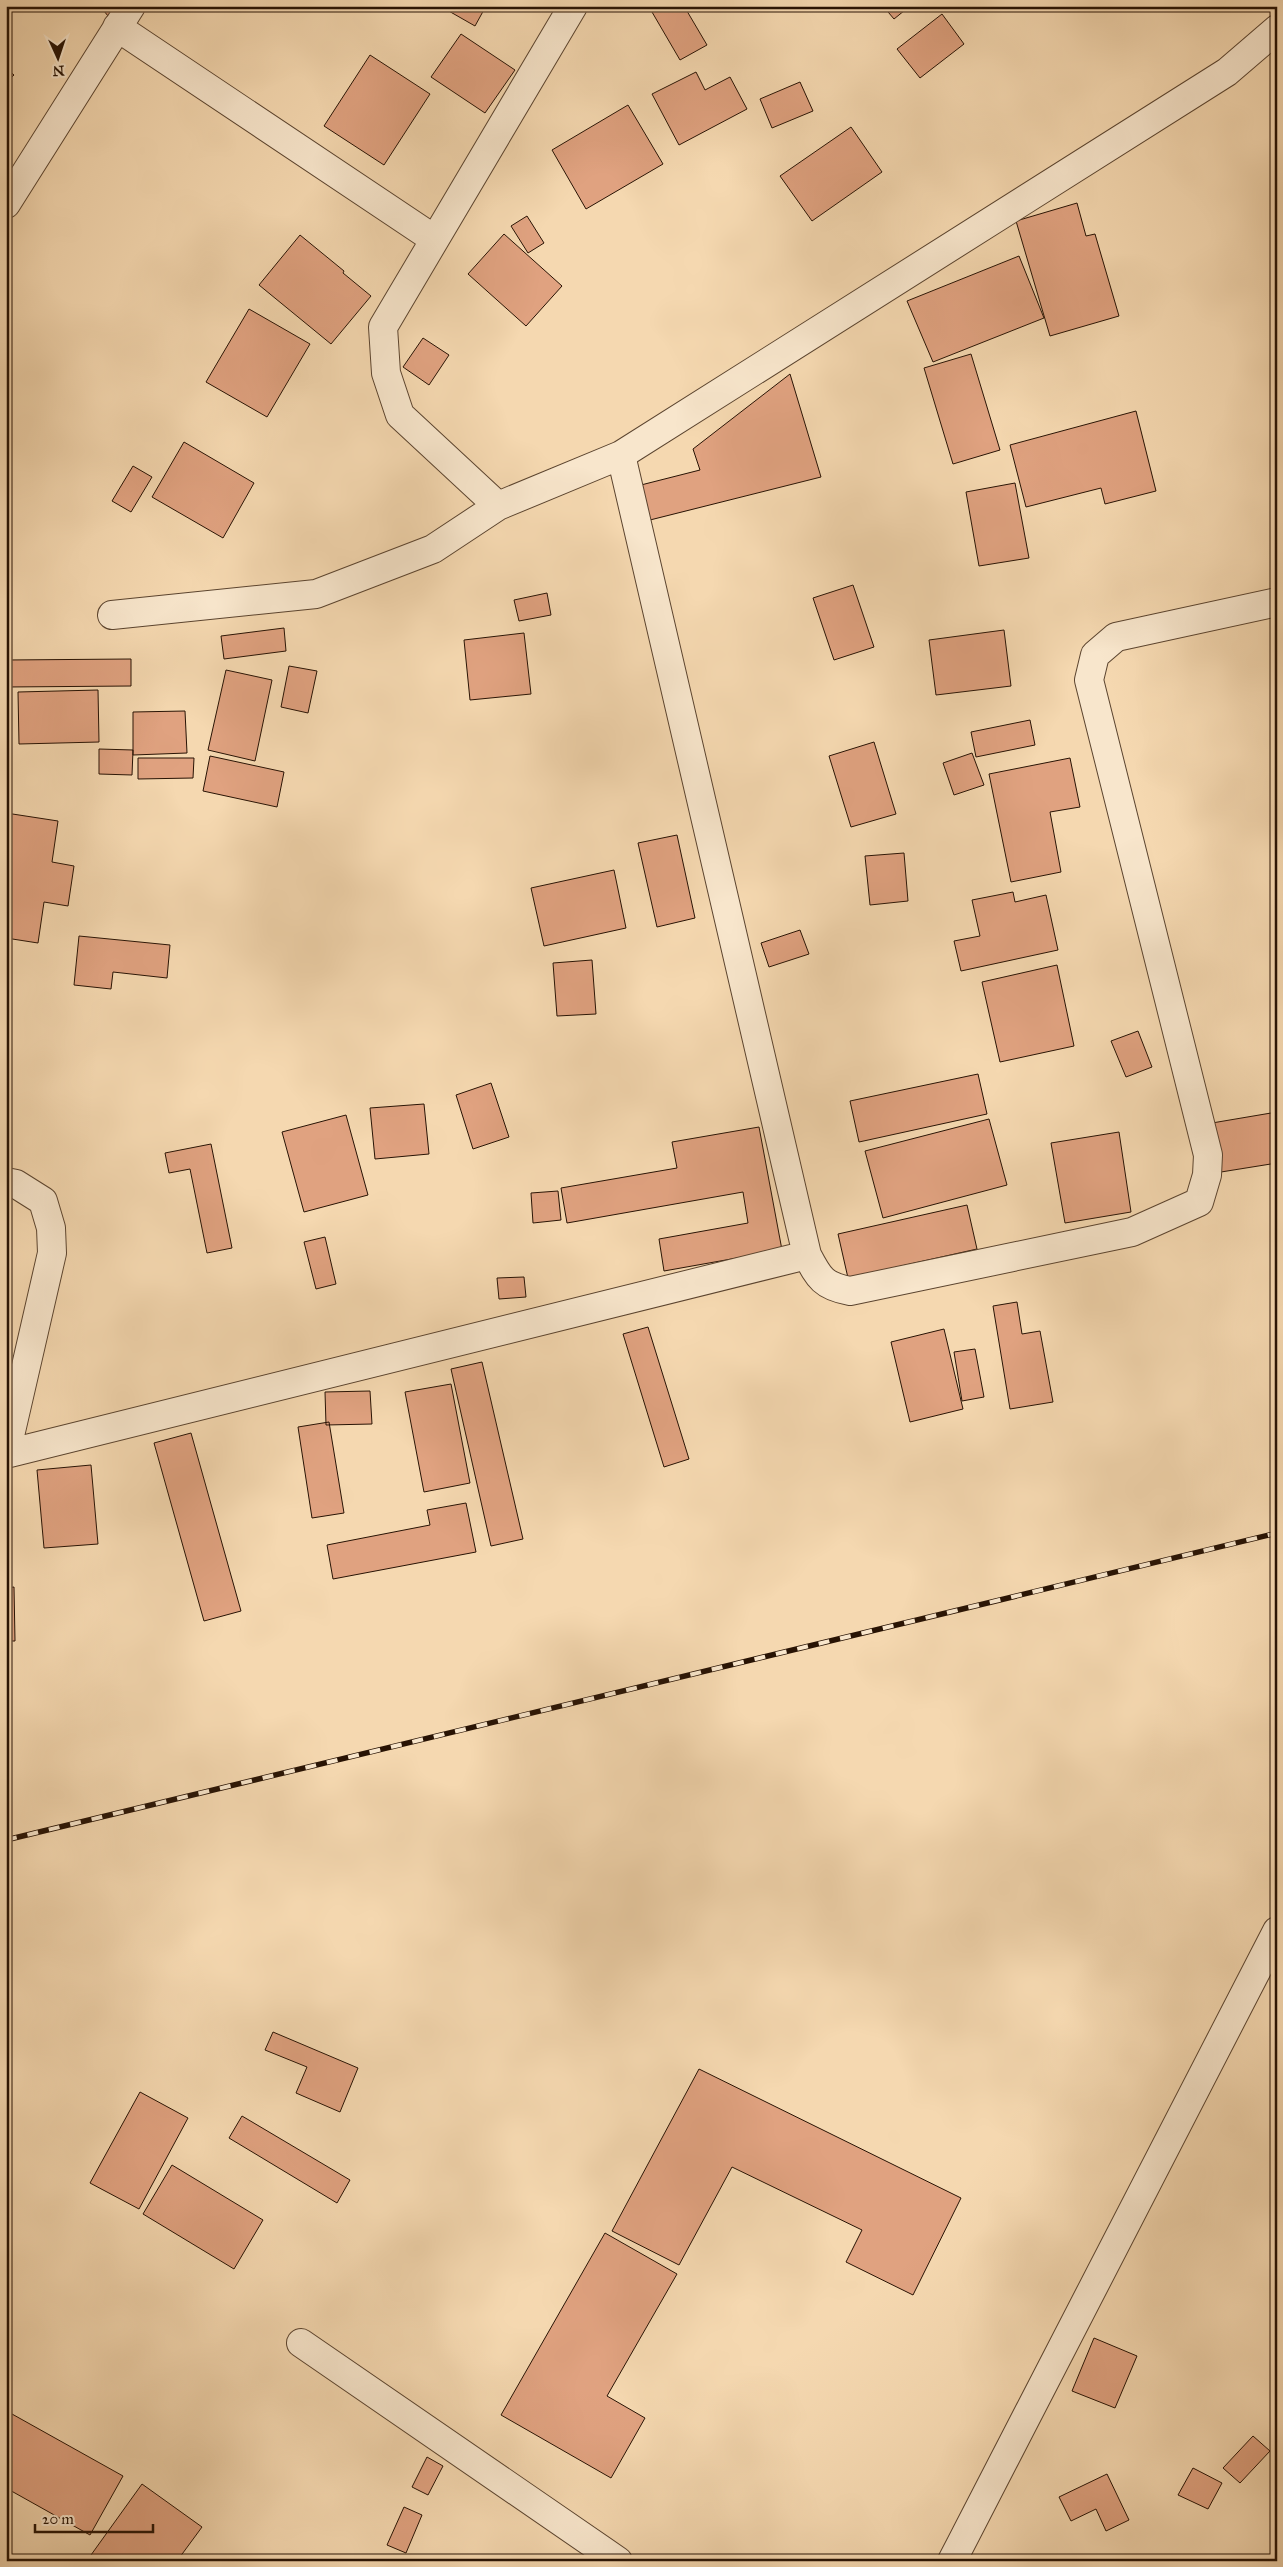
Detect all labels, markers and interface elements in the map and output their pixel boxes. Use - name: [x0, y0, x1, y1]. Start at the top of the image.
- north arrow: [32, 32, 82, 82]
- text: N: [52, 62, 65, 79]
- scale bar: [35, 2502, 152, 2534]
- text: 20 m: [42, 2510, 74, 2528]

